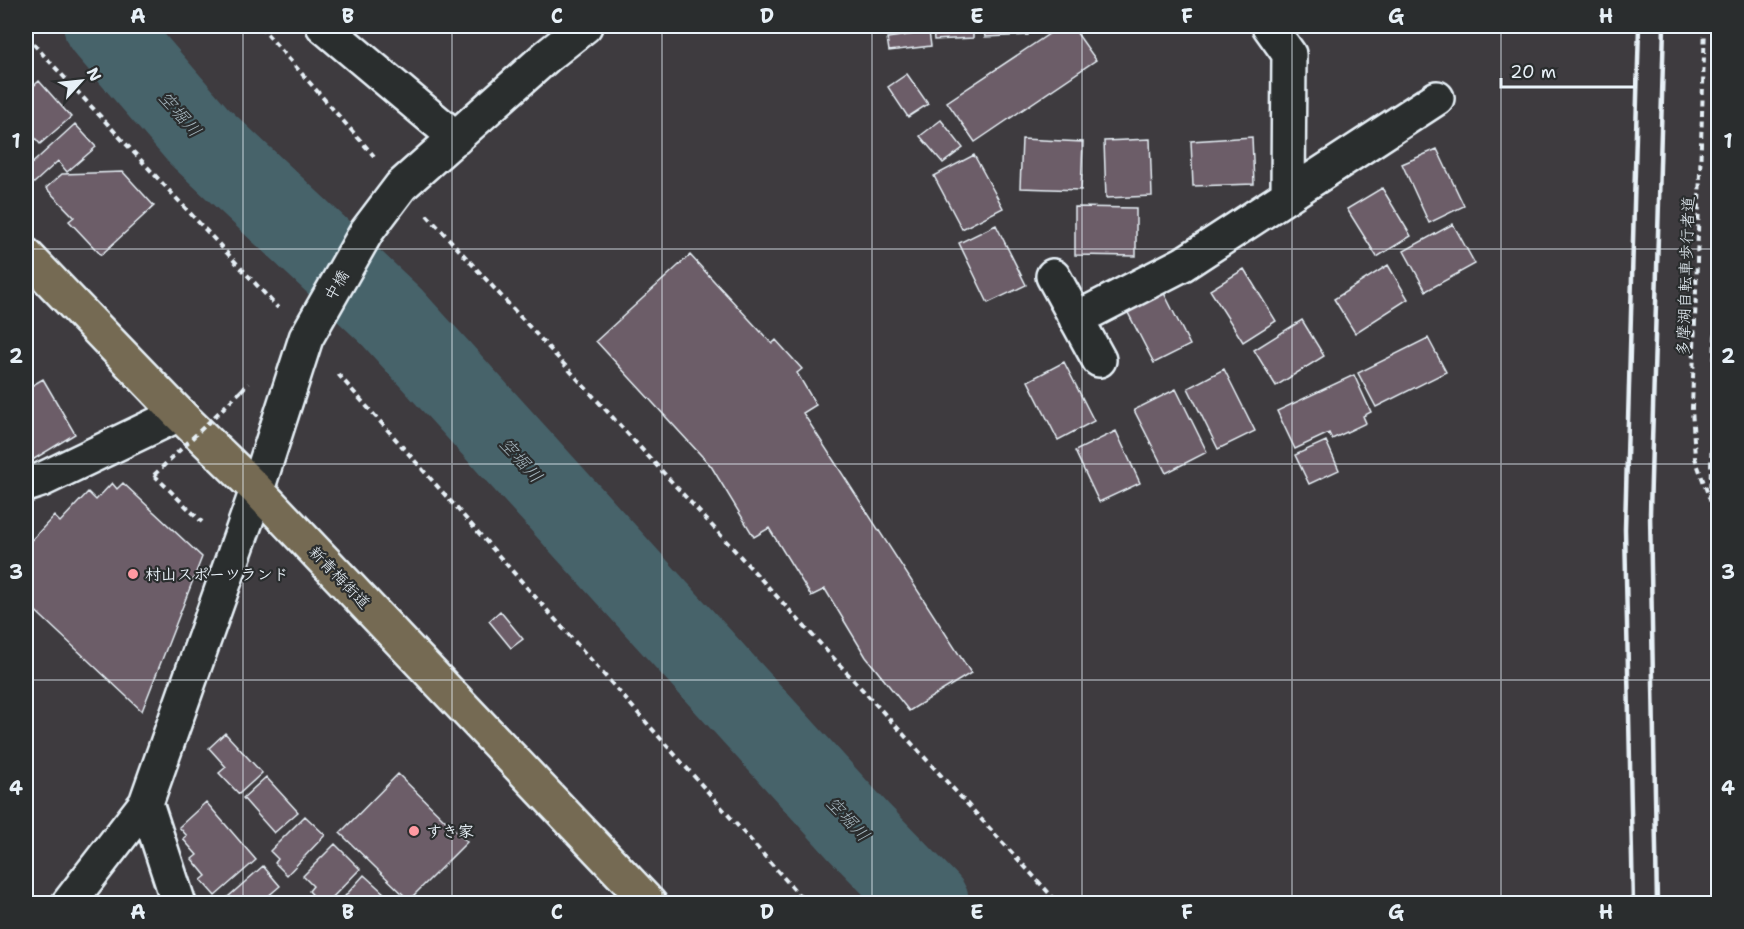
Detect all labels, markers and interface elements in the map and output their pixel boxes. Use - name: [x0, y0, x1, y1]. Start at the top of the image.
- text: A: [130, 3, 146, 29]
- text: B: [342, 3, 354, 29]
- text: C: [551, 3, 563, 29]
- text: D: [760, 3, 774, 29]
- text: E: [970, 3, 984, 29]
- text: F: [1181, 3, 1193, 29]
- text: G: [1388, 3, 1404, 29]
- text: H: [1599, 3, 1613, 29]
- north arrow: [51, 51, 111, 111]
- scale bar: [1501, 51, 1634, 89]
- text: 20 m: [1510, 60, 1556, 84]
- text: N: [82, 64, 106, 85]
- water label: 空堀川: [153, 86, 207, 142]
- text: 1: [11, 128, 21, 154]
- text: 1: [1723, 128, 1733, 154]
- street label: 多摩湖自転車歩行者道: [1672, 196, 1699, 356]
- street label: 中橋: [319, 266, 354, 304]
- text: 2: [9, 343, 23, 369]
- text: 2: [1721, 343, 1735, 369]
- water label: 空堀川: [494, 432, 548, 488]
- street label: 新青梅街道: [304, 541, 375, 613]
- text: 3: [9, 559, 23, 585]
- text: 3: [1721, 559, 1735, 585]
- place label: 村山スポーツランド: [145, 564, 289, 585]
- marker: 村山スポーツランド: [126, 567, 140, 581]
- text: 4: [9, 775, 23, 801]
- text: 4: [1721, 775, 1735, 801]
- water label: 空堀川: [821, 791, 875, 847]
- place label: すき家: [426, 821, 474, 842]
- marker: すき家: [407, 824, 421, 838]
- text: A: [130, 899, 146, 925]
- text: B: [342, 899, 354, 925]
- text: C: [551, 899, 563, 925]
- text: D: [760, 899, 774, 925]
- text: E: [970, 899, 984, 925]
- text: F: [1181, 899, 1193, 925]
- text: G: [1388, 899, 1404, 925]
- text: H: [1599, 899, 1613, 925]

